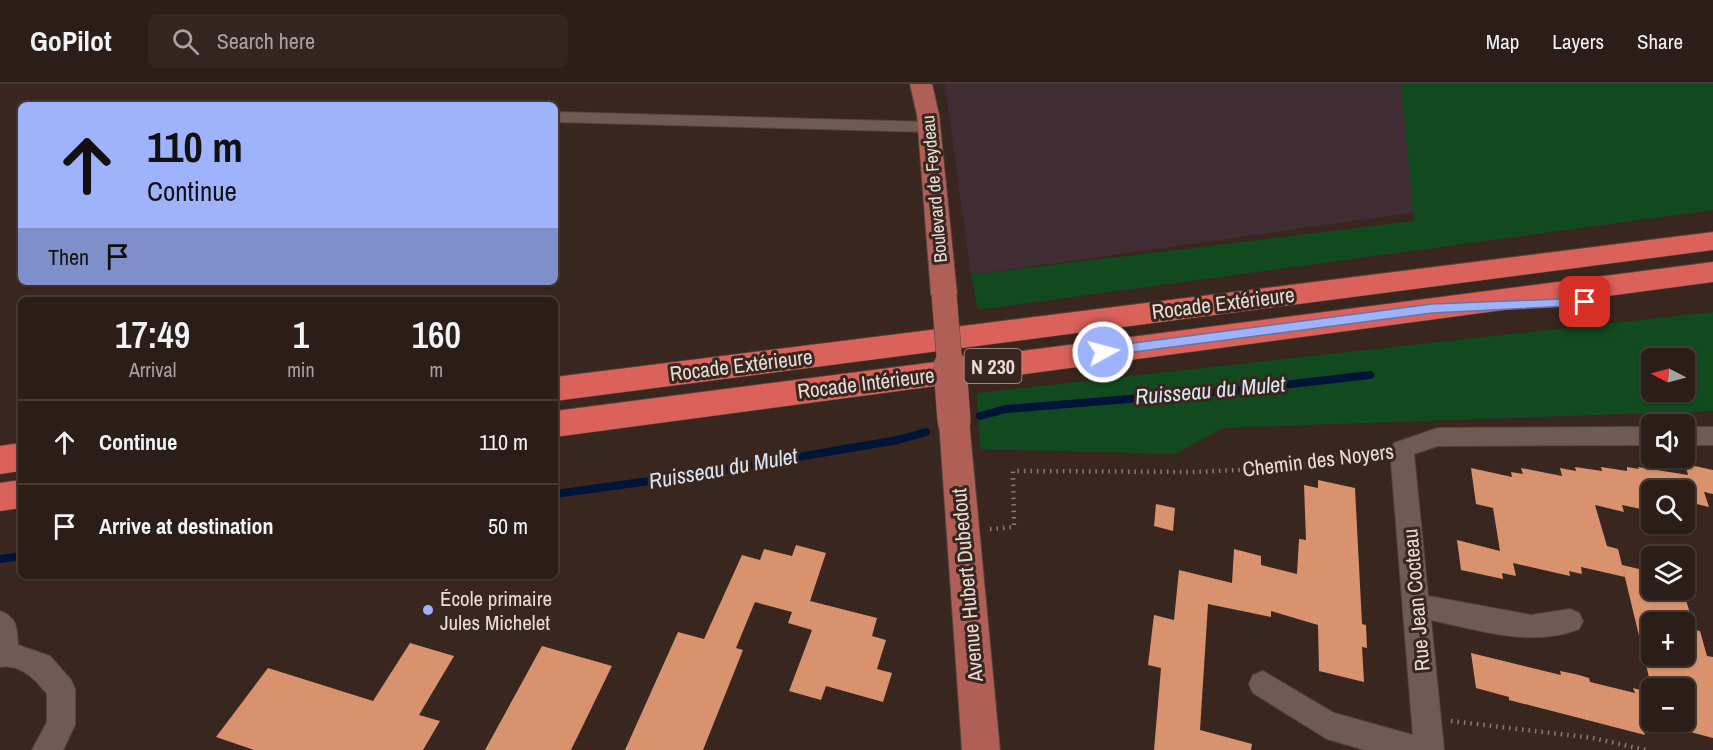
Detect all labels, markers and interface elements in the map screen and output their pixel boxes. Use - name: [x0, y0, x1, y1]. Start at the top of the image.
- search box: [148, 14, 568, 68]
- text: GoPilot: [30, 22, 112, 60]
- icon: search: [169, 25, 202, 58]
- text: Search here: [217, 26, 315, 56]
- text: Map: [1486, 27, 1519, 56]
- text: Layers: [1552, 27, 1604, 56]
- text: Share: [1637, 27, 1683, 56]
- street label: Boulevard de Feydeau: [915, 114, 953, 264]
- text: 110 m: [147, 119, 243, 175]
- icon: ahead: [48, 126, 126, 204]
- text: Continue: [147, 173, 237, 209]
- icon: arrive: [101, 240, 134, 273]
- text: Then: [48, 242, 89, 272]
- pin: [1559, 276, 1610, 327]
- street label: Rocade Extérieure: [1150, 280, 1296, 326]
- icon: arrive: [1568, 285, 1601, 318]
- text: 17:49: [115, 311, 190, 359]
- text: 1: [293, 311, 309, 359]
- text: 160: [412, 311, 461, 359]
- position arrow: [1071, 320, 1135, 384]
- street label: Rocade Extérieure: [668, 342, 814, 388]
- north arrow: [1641, 348, 1695, 402]
- map controls: [1641, 348, 1695, 732]
- road number: N 230: [964, 349, 1022, 383]
- text: Arrival: [129, 356, 176, 383]
- text: min: [287, 356, 315, 383]
- text: m: [429, 356, 443, 383]
- street label: Rocade Intérieure: [796, 360, 936, 406]
- water label: Ruisseau du Mulet: [1134, 368, 1287, 411]
- button: sound: [1641, 414, 1695, 468]
- icon: ahead: [48, 426, 81, 459]
- text: Continue: [99, 427, 177, 457]
- text: 110 m: [479, 427, 528, 457]
- street label: Chemin des Noyers: [1241, 436, 1395, 484]
- water label: Ruisseau du Mulet: [646, 440, 801, 496]
- button: search: [1641, 480, 1695, 534]
- street label: Avenue Hubert Dubedout: [944, 487, 990, 684]
- icon: arrive: [48, 510, 81, 543]
- text: Arrive at destination: [99, 511, 273, 541]
- text: 50 m: [488, 511, 528, 541]
- street label: Rue Jean Cocteau: [1395, 528, 1437, 672]
- button: layers: [1641, 546, 1695, 600]
- place label: École primaire Jules Michelet: [440, 584, 552, 637]
- marker: École primaire Jules Michelet: [421, 603, 435, 617]
- button: +: [1641, 612, 1695, 666]
- button: −: [1641, 678, 1695, 732]

